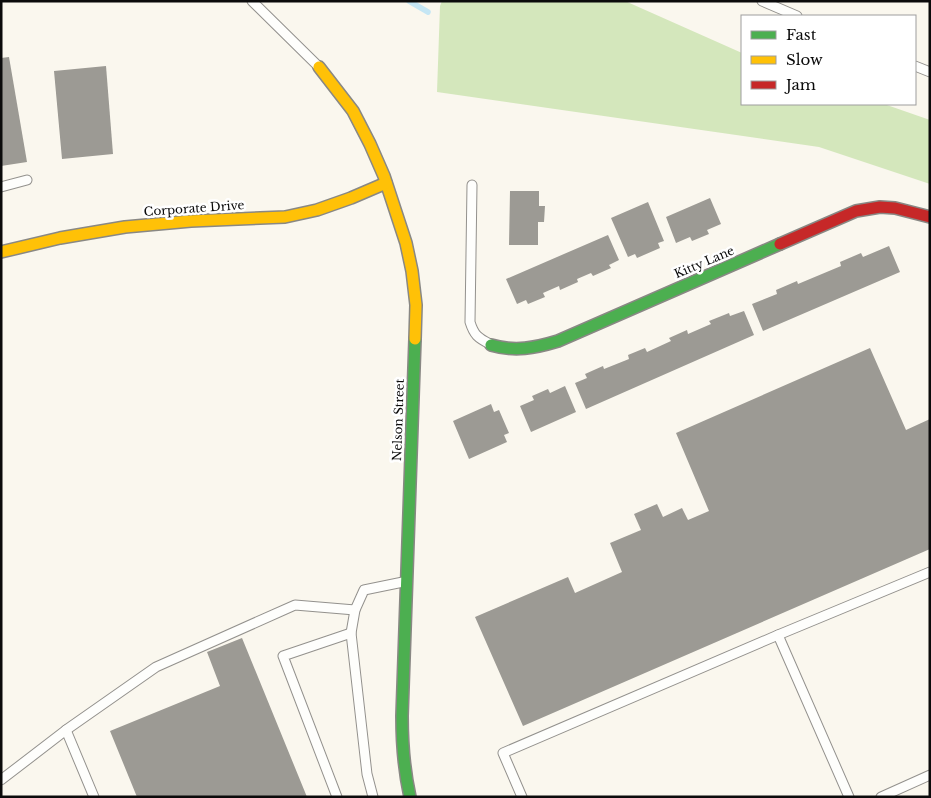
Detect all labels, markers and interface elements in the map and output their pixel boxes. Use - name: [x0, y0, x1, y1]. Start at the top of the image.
- legend: [741, 15, 916, 105]
- text: Fast: [786, 25, 817, 44]
- text: Slow: [786, 50, 823, 69]
- text: Jam: [784, 75, 816, 94]
- street label: Corporate Drive: [143, 197, 245, 219]
- street label: Kitty Lane: [672, 243, 736, 281]
- street label: Nelson Street: [389, 378, 407, 461]

